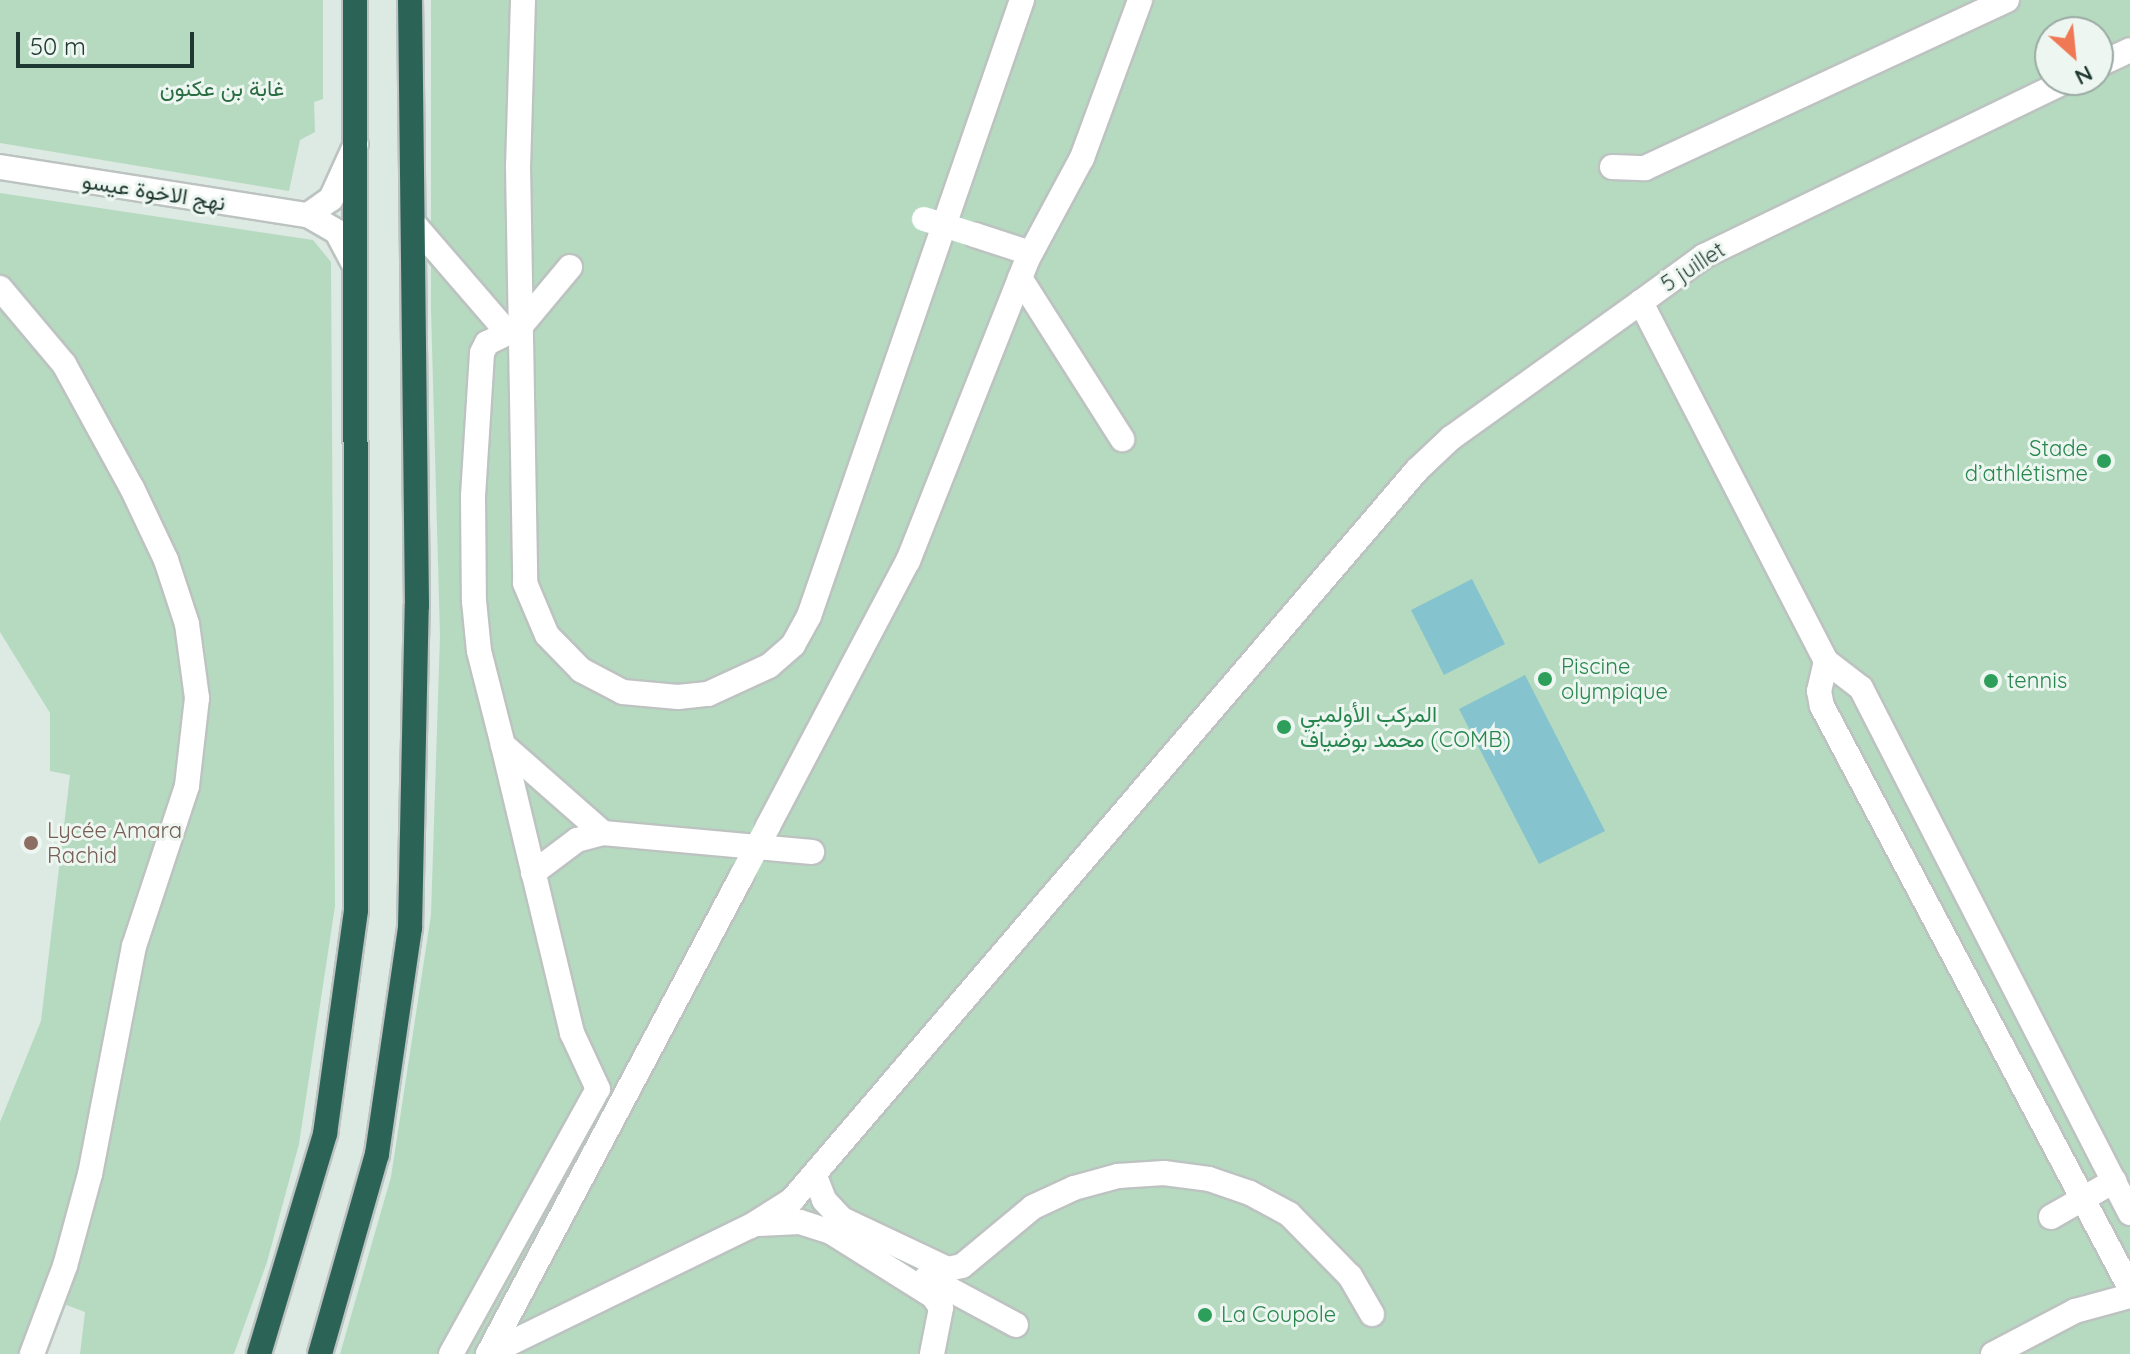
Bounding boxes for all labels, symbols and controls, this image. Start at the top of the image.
scale bar [20,16,198,66]
north arrow [2034,16,2114,96]
text: 50 m [30,31,86,61]
text: N [2070,59,2098,92]
park label: غابة بن عكنون [160,76,284,102]
street label: نهج الاخوة عيسو [81,168,227,216]
street label: 5 juillet [1656,237,1730,297]
place label: Stade d’athlétisme [1965,435,2088,486]
marker: Stade d’athlétisme [2095,452,2113,470]
place label: Piscine olympique [1561,653,1668,704]
place label: tennis [2007,668,2067,694]
marker: Piscine olympique [1536,670,1554,688]
marker: tennis [1982,672,2000,690]
place label: المركب الأولمبي محمد بوضياف (COMB) [1300,701,1511,752]
marker: المركب الأولمبي محمد بوضياف (COMB) [1275,718,1293,736]
place label: Lycée Amara Rachid [47,817,182,868]
marker: Lycée Amara Rachid [22,834,40,852]
place label: La Coupole [1221,1302,1336,1328]
marker: La Coupole [1196,1306,1214,1324]

